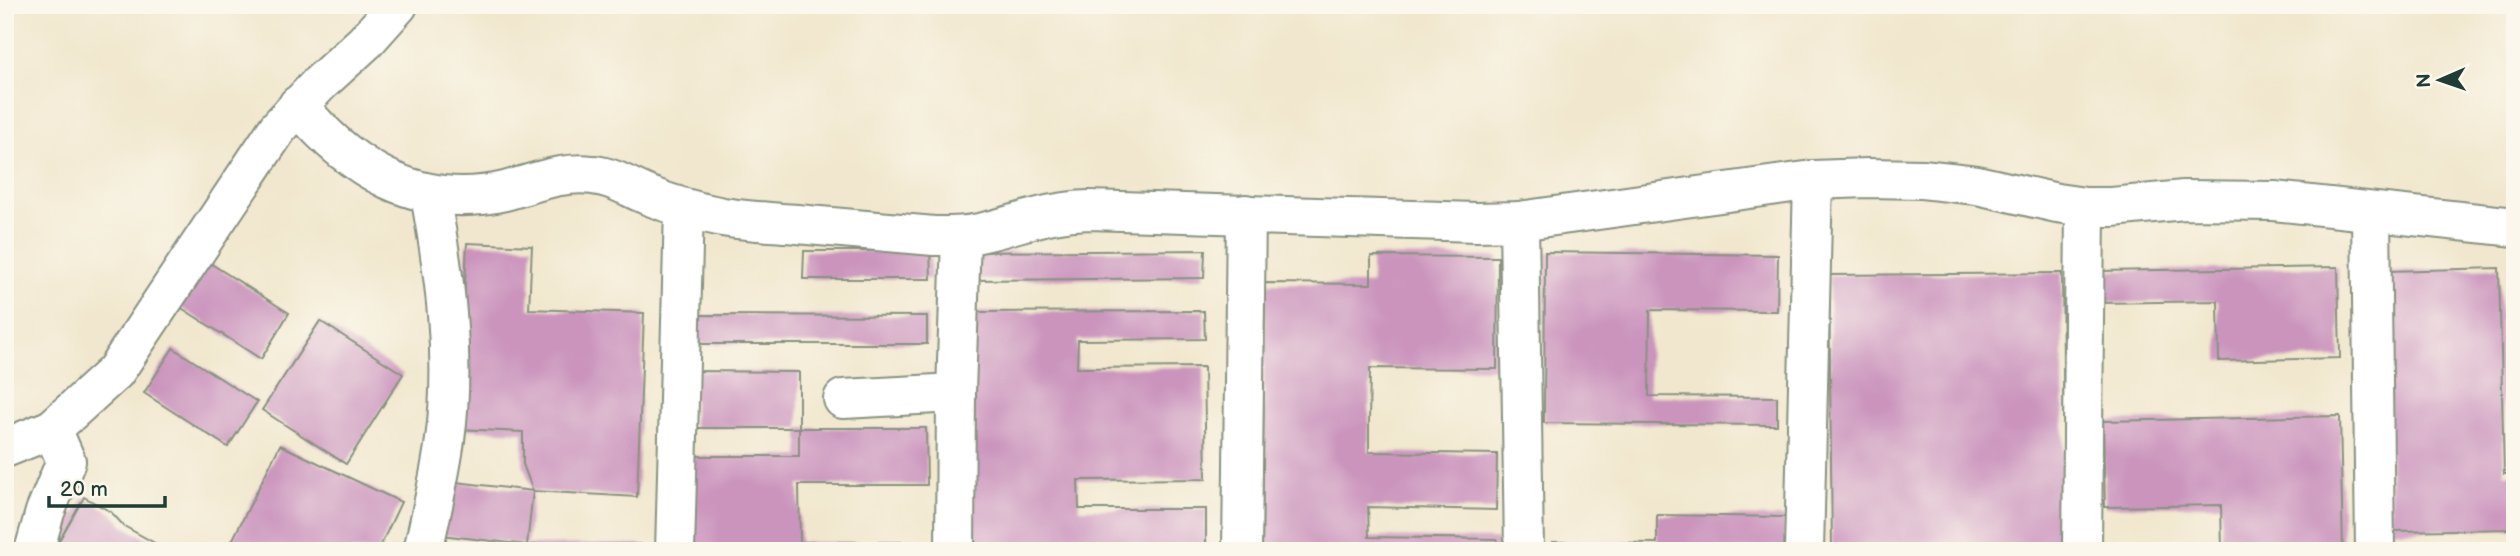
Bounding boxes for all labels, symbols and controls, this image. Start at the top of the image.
north arrow [2404,46,2474,116]
text: N [2413,73,2436,88]
scale bar [49,465,164,509]
text: 20 m [60,477,108,502]

